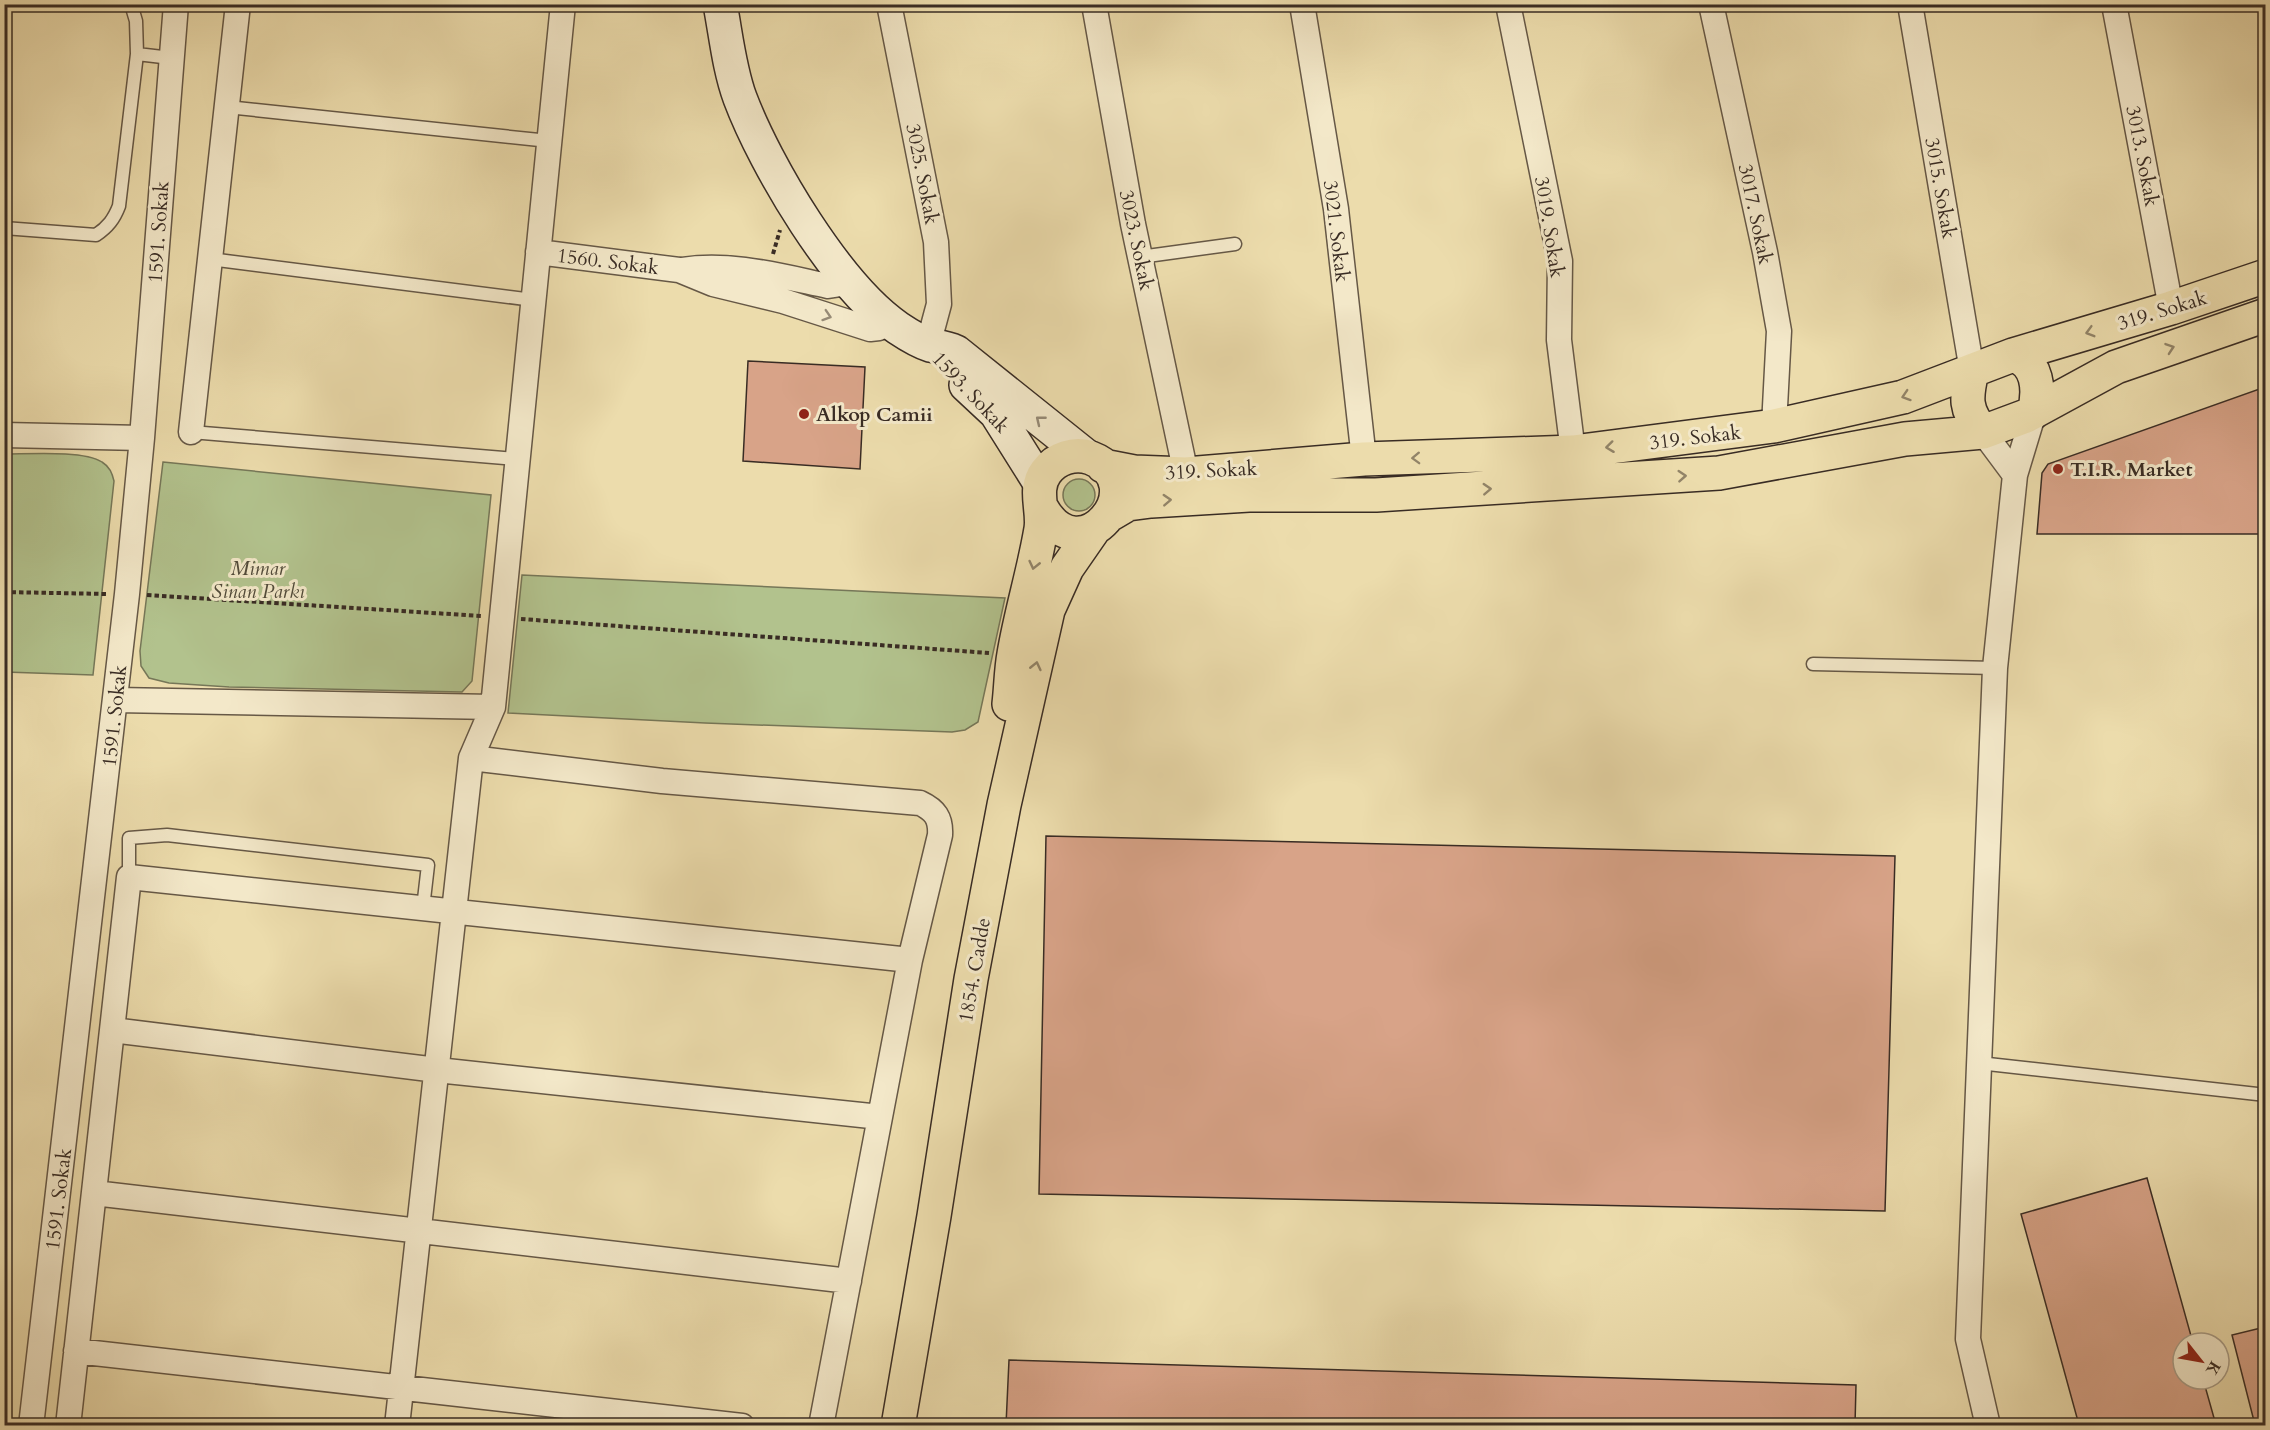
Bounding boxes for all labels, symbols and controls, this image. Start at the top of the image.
street label: 3013. Sokak [2119,103,2166,209]
street label: 3025. Sokak [899,121,946,227]
street label: 3015. Sokak [1918,135,1963,241]
street label: 3017. Sokak [1732,161,1779,267]
street label: 3019. Sokak [1528,174,1571,280]
street label: 3021. Sokak [1317,179,1356,284]
street label: 1591. Sokak [141,180,176,284]
street label: 3023. Sokak [1113,187,1160,293]
street label: 1560. Sokak [556,242,661,281]
street label: 319. Sokak [2114,284,2210,337]
one-way arrow [821,309,832,321]
one-way arrow [2085,325,2096,337]
one-way arrow [2164,343,2175,355]
street label: 1593. Sokak [926,346,1016,439]
one-way arrow [1901,388,1911,401]
place label: Alkop Camii [816,401,933,428]
marker: Alkop Camii [797,407,811,421]
one-way arrow [1035,417,1046,428]
street label: 319. Sokak [1648,418,1743,457]
one-way arrow [1606,441,1615,453]
one-way arrow [1411,451,1420,464]
street label: 319. Sokak [1164,455,1258,486]
place label: T.I.R. Market [2070,456,2192,483]
marker: T.I.R. Market [2051,462,2065,476]
one-way arrow [1677,470,1686,483]
one-way arrow [1483,483,1492,496]
one-way arrow [1162,493,1171,506]
park label: Mimar Sinan Parkı [211,555,305,605]
one-way arrow [1028,560,1041,570]
one-way arrow [1028,661,1041,671]
street label: 1591. Sokak [96,663,133,768]
street label: 1854. Cadde [952,916,997,1024]
street label: 1591. Sokak [39,1146,78,1251]
north arrow [2171,1331,2231,1391]
text: K [2200,1357,2226,1379]

